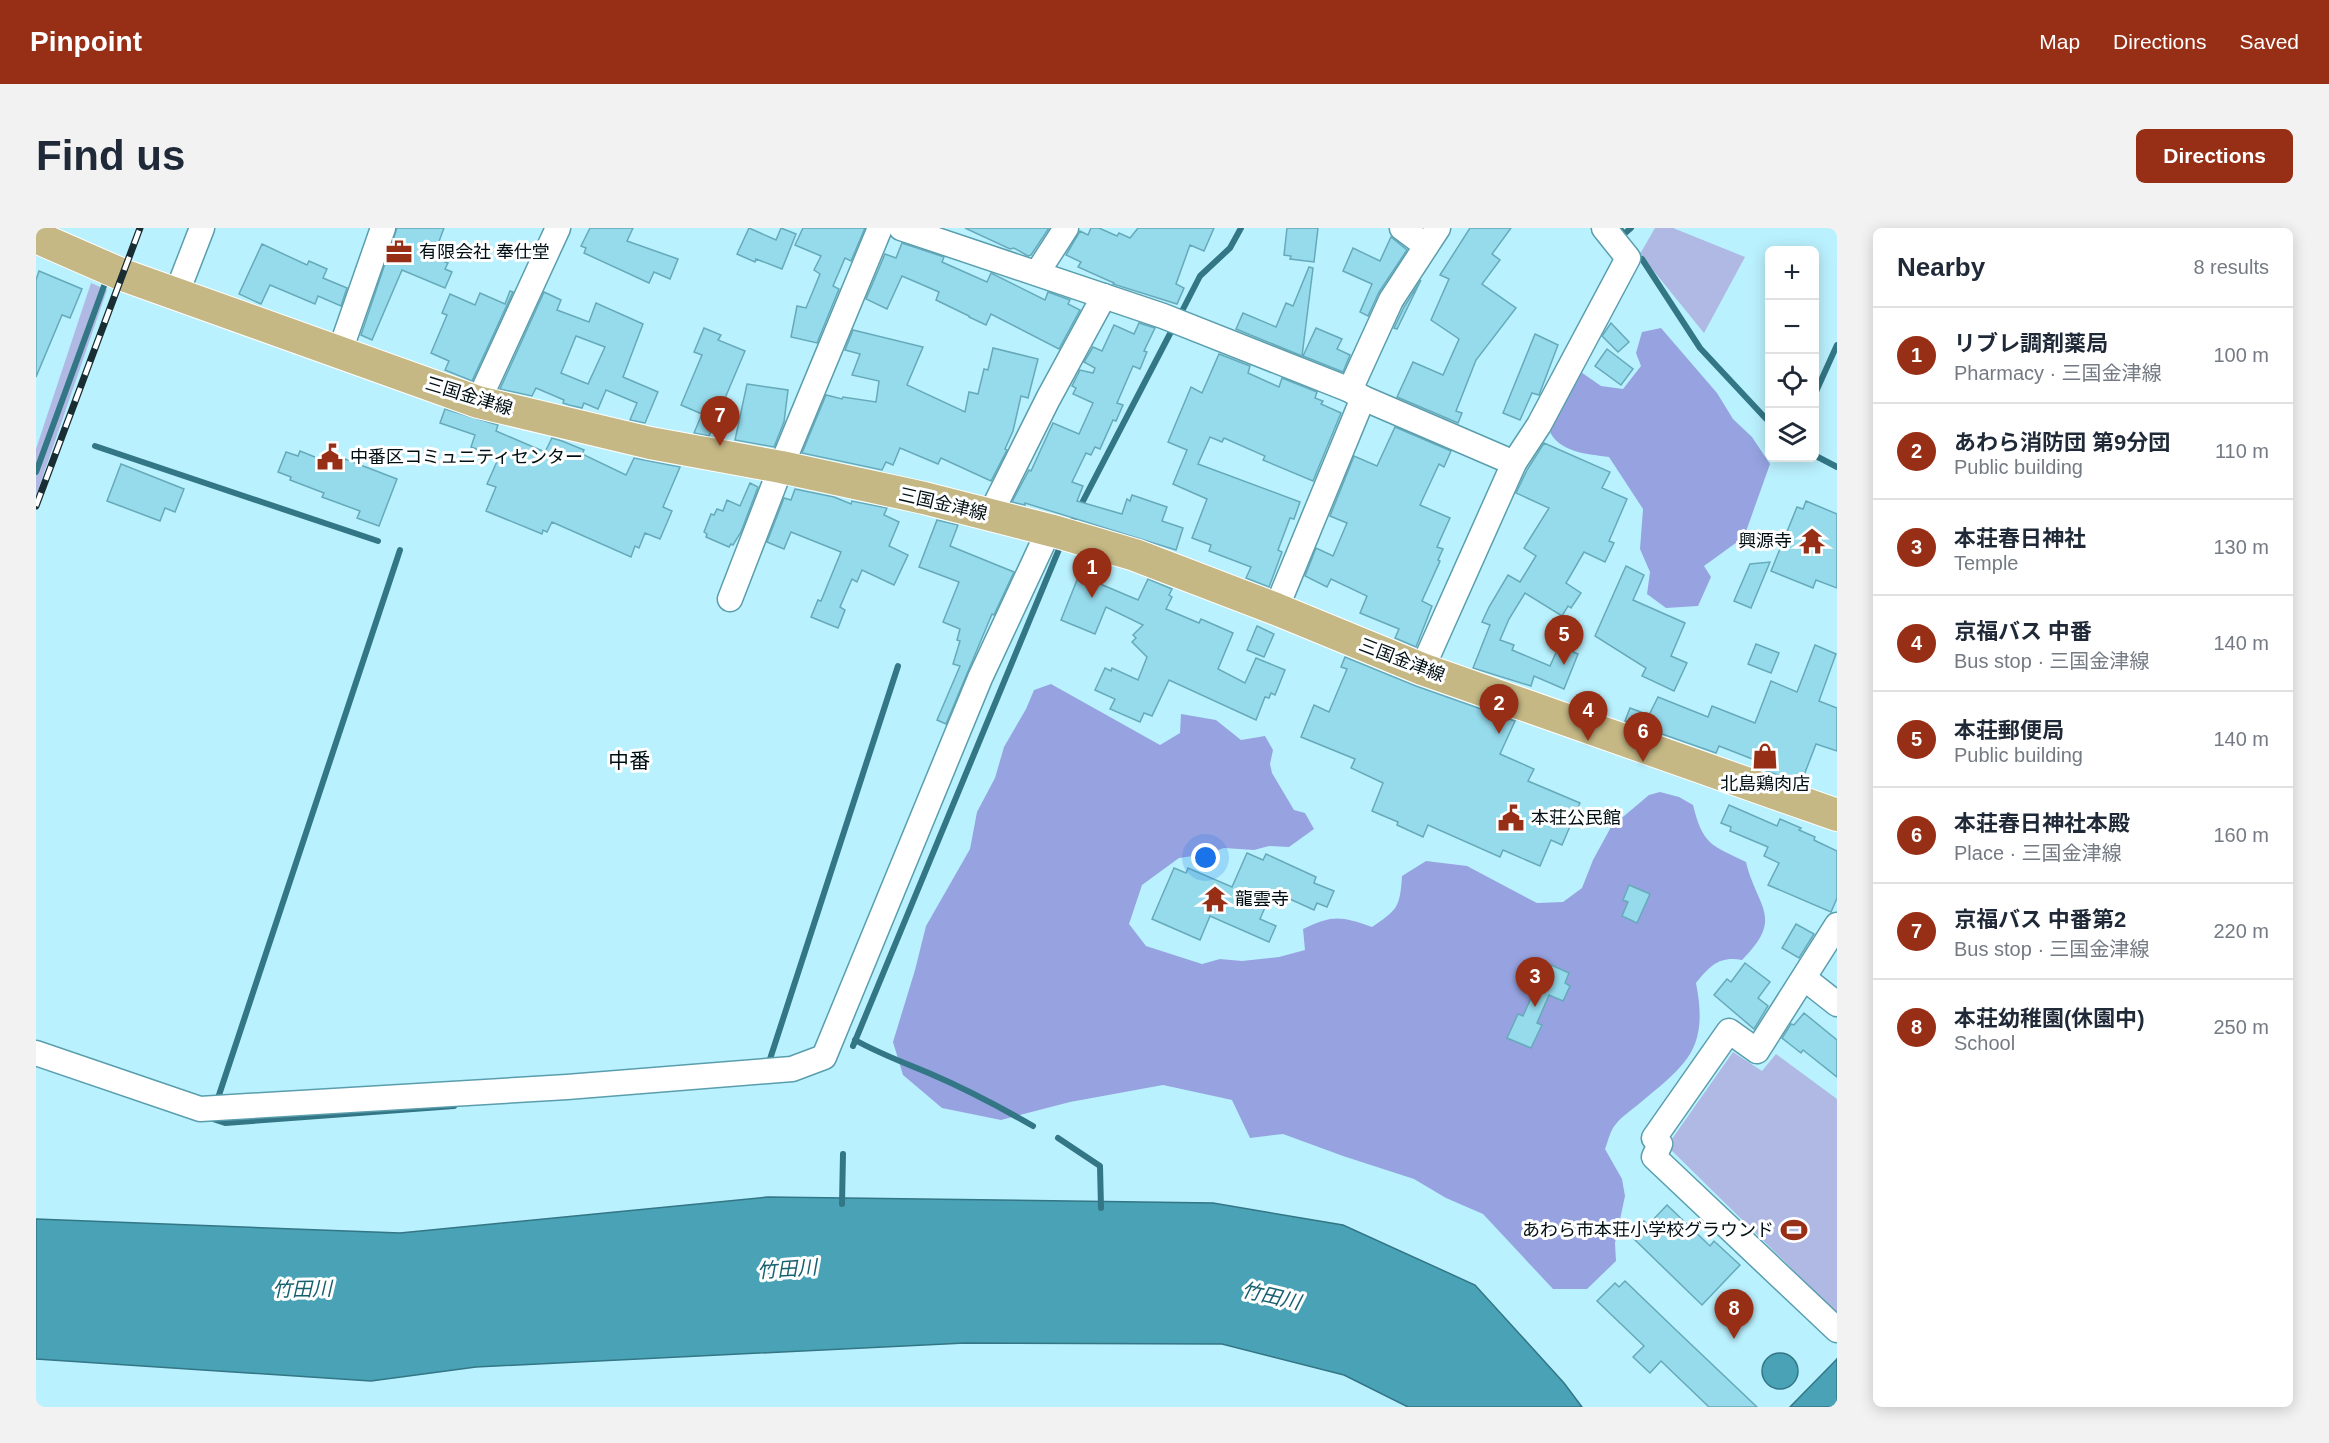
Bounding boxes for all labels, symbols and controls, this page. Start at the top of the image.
text: Pinpoint [30,26,142,57]
text: Map [2039,30,2080,53]
text: Directions [2113,30,2206,53]
text: Saved [2239,30,2299,53]
button: Directions [2136,129,2293,183]
text: Find us [36,132,185,179]
office icon: 有限会社 奉仕堂 [384,237,414,267]
place label: 有限会社 奉仕堂 [419,242,550,262]
map controls [1765,246,1819,462]
button: + [1765,246,1819,300]
text: Nearby [1897,252,1985,282]
text: 8 results [2193,256,2269,278]
button: − [1765,300,1819,354]
text: リブレ調剤薬局 [1954,331,2108,356]
text: 1 [1911,344,1922,366]
text: 100 m [2213,344,2269,366]
button: locate [1765,354,1819,408]
text: Pharmacy · 三国金津線 [1954,362,2162,384]
street label: 三国金津線 [423,373,515,419]
pin: 7 [700,396,740,446]
button: layers [1765,408,1819,462]
text: あわら消防団 第9分団 [1954,430,2170,455]
text: 2 [1911,440,1922,462]
text: 110 m [2215,440,2269,462]
public building icon: 中番区コミュニティセンター [315,442,345,472]
place label: 中番区コミュニティセンター [350,447,583,467]
text: Public building [1954,456,2083,478]
street label: 三国金津線 [897,484,989,524]
temple icon: 興源寺 [1797,526,1827,556]
text: 本荘春日神社 [1954,526,2086,551]
place label: 興源寺 [1738,531,1792,551]
text: 3 [1911,536,1922,558]
text: 130 m [2213,536,2269,558]
pin: 1 [1072,548,1112,598]
text: Temple [1954,552,2018,574]
pin: 5 [1544,616,1583,665]
text: 京福バス 中番 [1954,619,2092,644]
text: 4 [1911,632,1922,654]
text: 140 m [2213,632,2269,654]
street label: 三国金津線 [1356,635,1448,685]
text: Bus stop · 三国金津線 [1954,650,2150,672]
pin: 2 [1480,684,1518,734]
pin: 4 [1568,692,1608,741]
pin: 6 [1624,712,1662,762]
text: 本荘郵便局 [1954,718,2064,743]
text: 5 [1911,728,1922,750]
text: 140 m [2213,728,2269,750]
shop icon: 北島鶏肉店 [1750,741,1780,771]
text: Public building [1954,744,2083,766]
district label: 中番 [608,749,650,772]
place label: 北島鶏肉店 [1720,774,1810,794]
public building icon: 本荘公民館 [1496,803,1526,833]
place label: 本荘公民館 [1531,808,1621,828]
text: 本荘春日神社本殿 [1954,811,2130,836]
text: 6 [1911,824,1922,846]
text: 160 m [2213,824,2269,846]
text: Place · 三国金津線 [1954,842,2122,864]
your location [1191,843,1220,872]
temple icon: 龍雲寺 [1200,884,1230,914]
place label: 龍雲寺 [1235,889,1289,909]
text: 京福バス 中番第2 [1954,907,2126,932]
text: 7 [1911,920,1922,942]
text: 220 m [2213,920,2269,942]
text: Bus stop · 三国金津線 [1954,938,2150,960]
pin: 3 [1516,958,1554,1007]
text: 本荘幼稚園(休園中) [1954,1006,2145,1031]
text: 8 [1911,1016,1922,1038]
text: 250 m [2213,1016,2269,1038]
text: School [1954,1032,2015,1054]
sports icon: あわら市本荘小学校グラウンド [1779,1215,1809,1245]
place label: あわら市本荘小学校グラウンド [1522,1220,1774,1240]
water label: 竹田川 [756,1256,820,1282]
water label: 竹田川 [272,1277,334,1301]
water label: 竹田川 [1239,1279,1305,1314]
pin: 8 [1714,1290,1754,1339]

